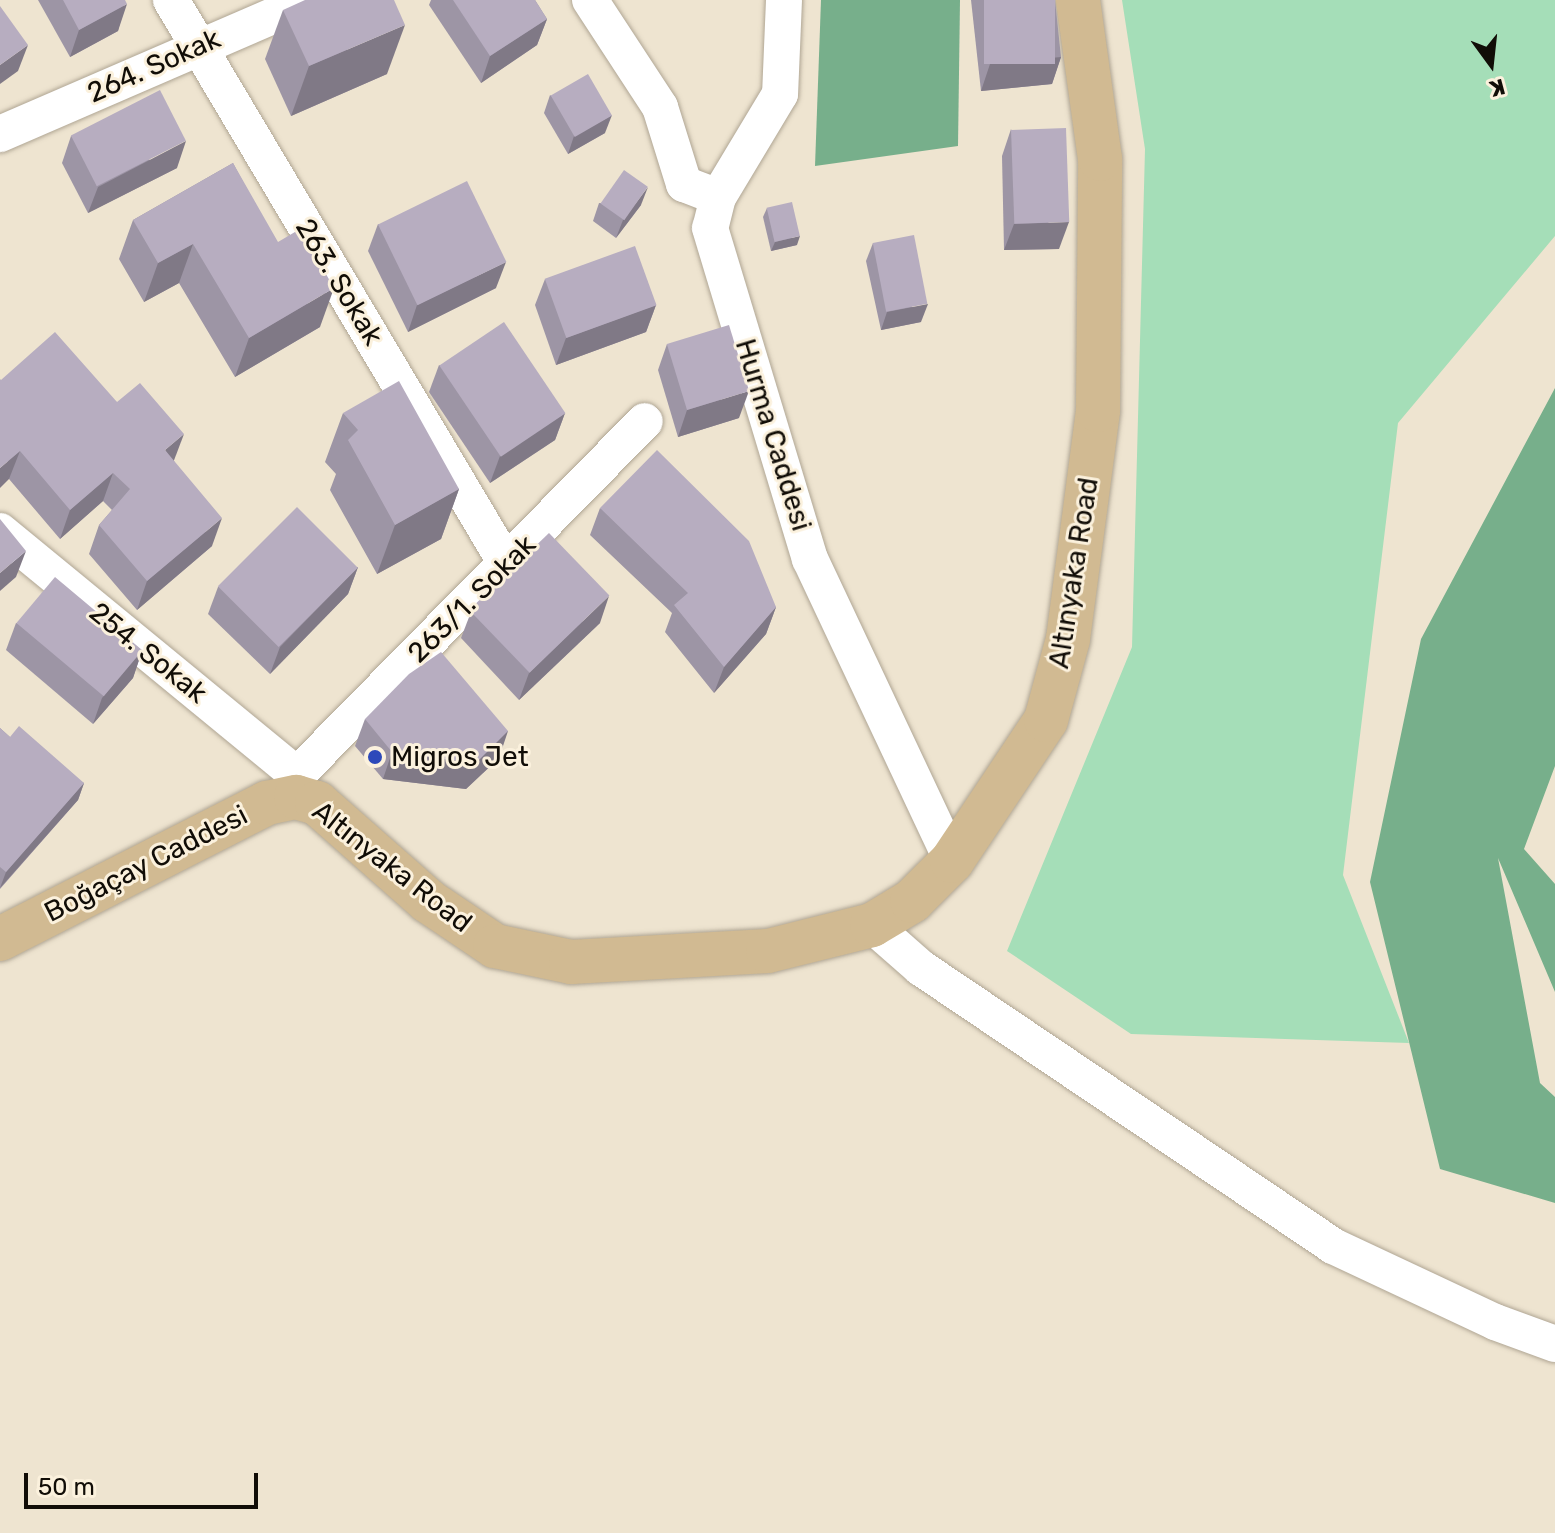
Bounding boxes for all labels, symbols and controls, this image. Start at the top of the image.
street label: 264. Sokak [82,22,226,110]
north arrow [1451,24,1531,104]
text: K [1487,73,1508,103]
street label: 263. Sokak [288,213,390,351]
street label: Hurma Caddesi [728,335,818,535]
street label: Altınyaka Road [1042,475,1106,671]
street label: 263/1. Sokak [401,528,543,670]
street label: 254. Sokak [82,595,214,711]
place label: Migros Jet [391,740,529,774]
marker: Migros Jet [366,748,384,766]
street label: Altınyaka Road [306,794,478,940]
street label: Boğaçay Caddesi [39,798,253,930]
scale bar [28,1457,262,1507]
text: 50 m [38,1473,95,1501]

